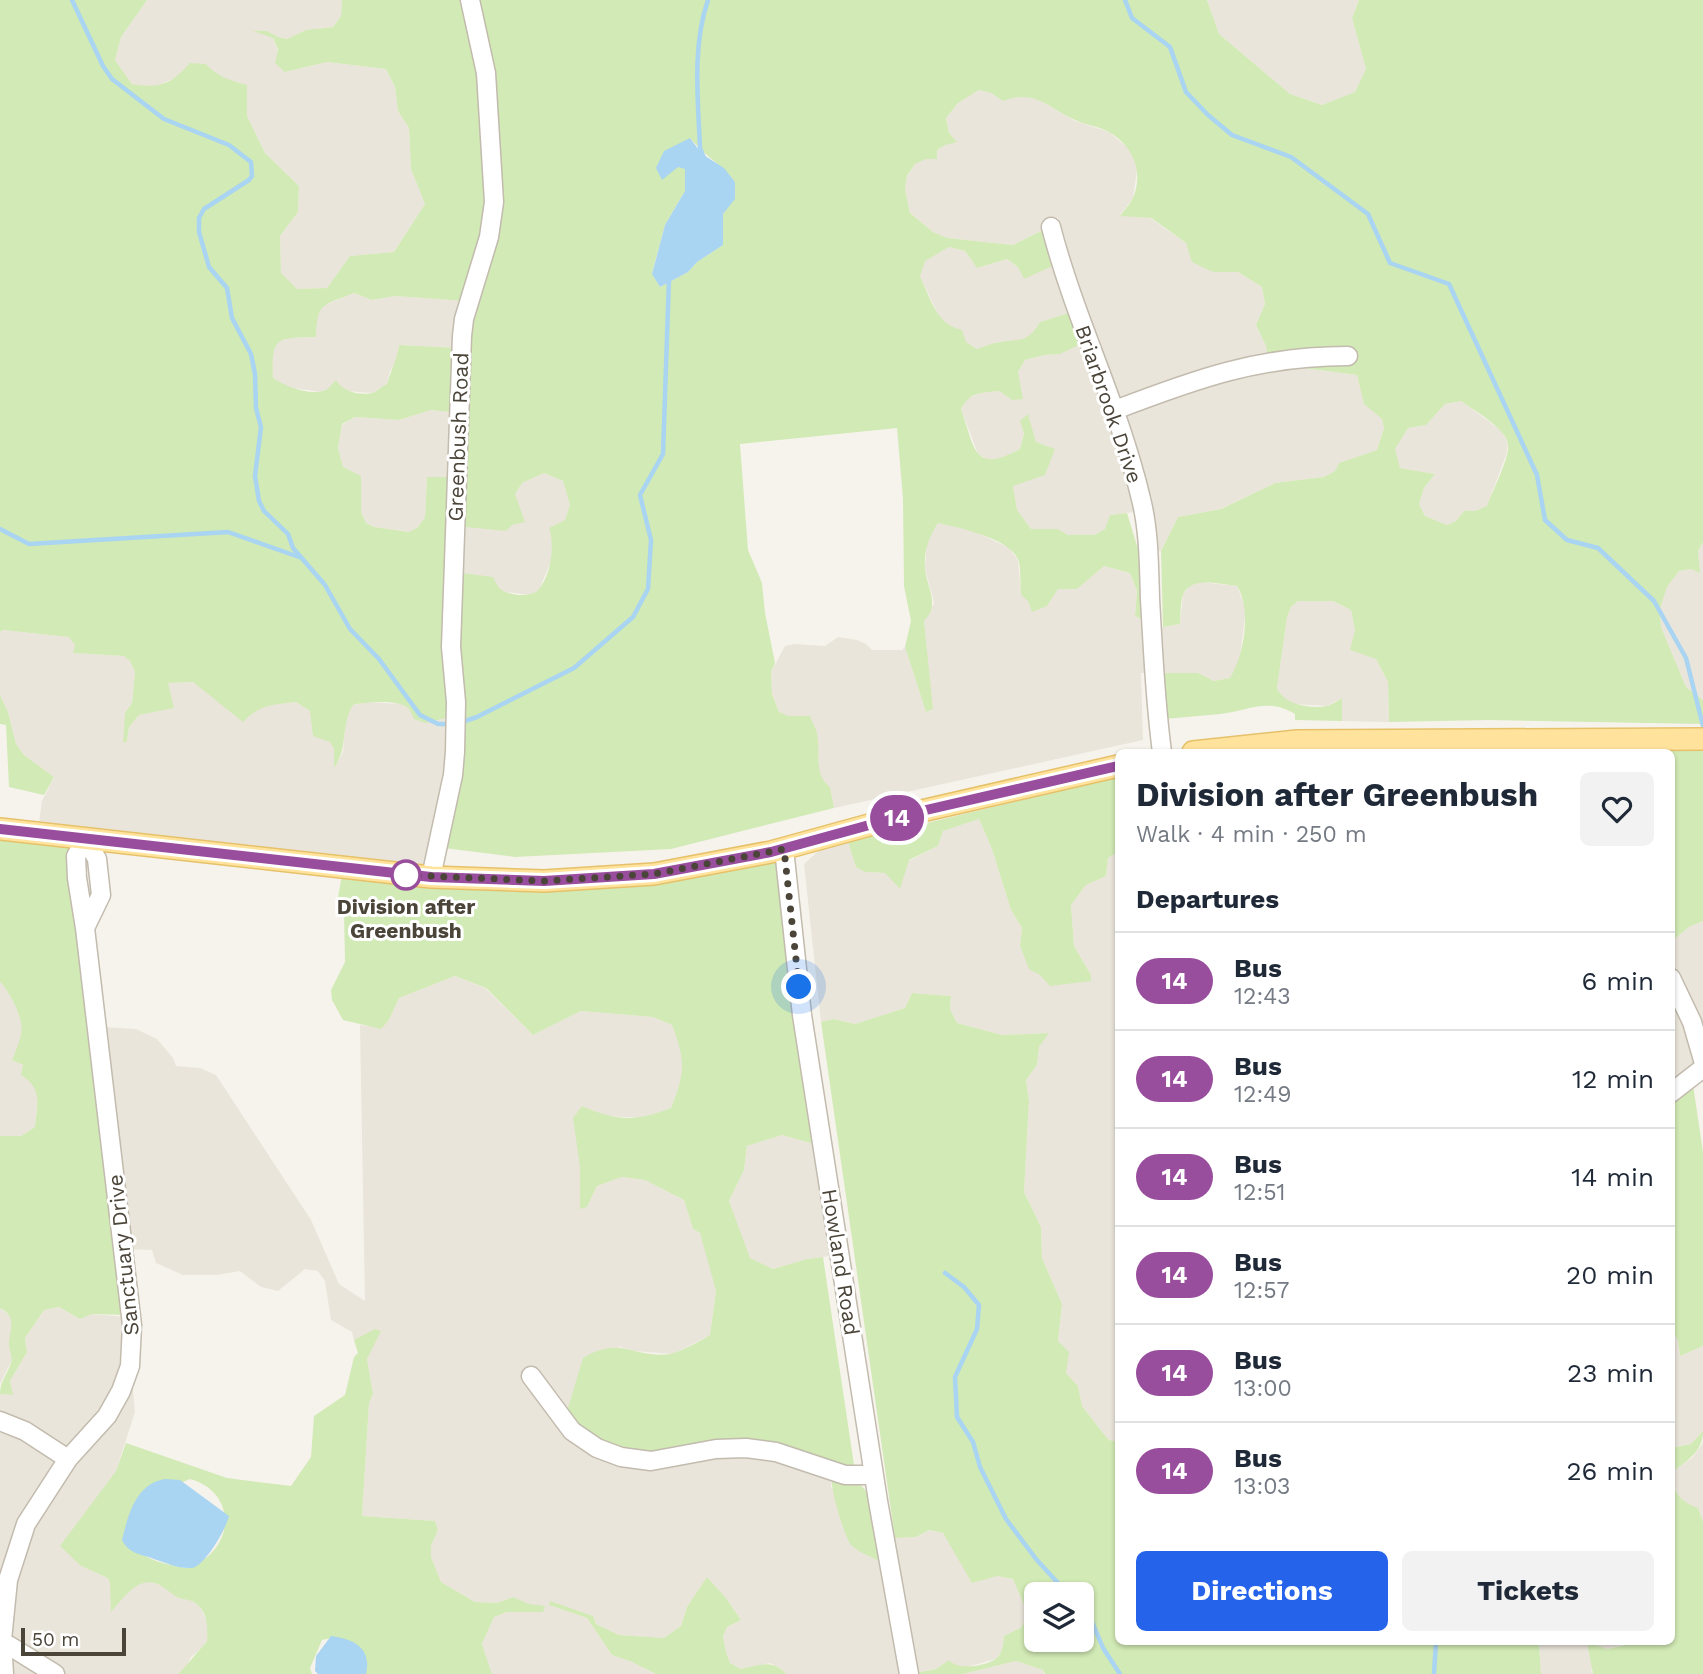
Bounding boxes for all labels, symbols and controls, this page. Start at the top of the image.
street label: Briarbrook Drive [1070,322,1148,486]
street label: Greenbush Road [443,352,473,522]
button: heart [1580,772,1654,846]
text: Division after Greenbush [1136,775,1538,814]
line badge: 14 [866,795,928,841]
text: 14 [884,804,910,832]
text: Walk · 4 min · 250 m [1136,821,1367,848]
marker: Division after Greenbush [391,860,421,890]
text: Departures [1136,884,1279,914]
place label: Division after Greenbush [337,894,475,943]
text: Bus [1234,953,1282,983]
text: 6 min [1582,966,1654,996]
text: 14 [1162,967,1187,995]
your location [781,969,816,1004]
text: 12:43 [1234,983,1291,1010]
text: Bus [1234,1051,1282,1081]
text: 12 min [1572,1064,1654,1094]
text: 14 [1162,1065,1187,1093]
text: 12:49 [1234,1081,1291,1108]
text: Bus [1234,1149,1282,1179]
text: 14 min [1571,1162,1654,1192]
text: 14 [1162,1163,1187,1191]
street label: Sanctuary Drive [102,1173,144,1337]
text: 12:51 [1234,1179,1286,1206]
street label: Howland Road [817,1187,865,1337]
text: Bus [1234,1247,1282,1277]
text: 20 min [1566,1260,1654,1290]
text: 14 [1162,1261,1187,1289]
text: 12:57 [1234,1277,1289,1304]
text: Bus [1234,1345,1282,1375]
text: 23 min [1567,1358,1654,1388]
text: 14 [1162,1359,1187,1387]
text: 13:00 [1234,1375,1292,1402]
text: Bus [1234,1443,1282,1473]
text: 26 min [1566,1456,1654,1486]
text: 14 [1162,1457,1187,1485]
text: 13:03 [1234,1473,1290,1500]
button: Directions [1136,1551,1388,1631]
button: Tickets [1402,1551,1654,1631]
map controls [1024,1582,1094,1652]
button: layers [1024,1582,1094,1652]
scale bar [21,1625,126,1657]
text: 50 m [32,1628,79,1651]

